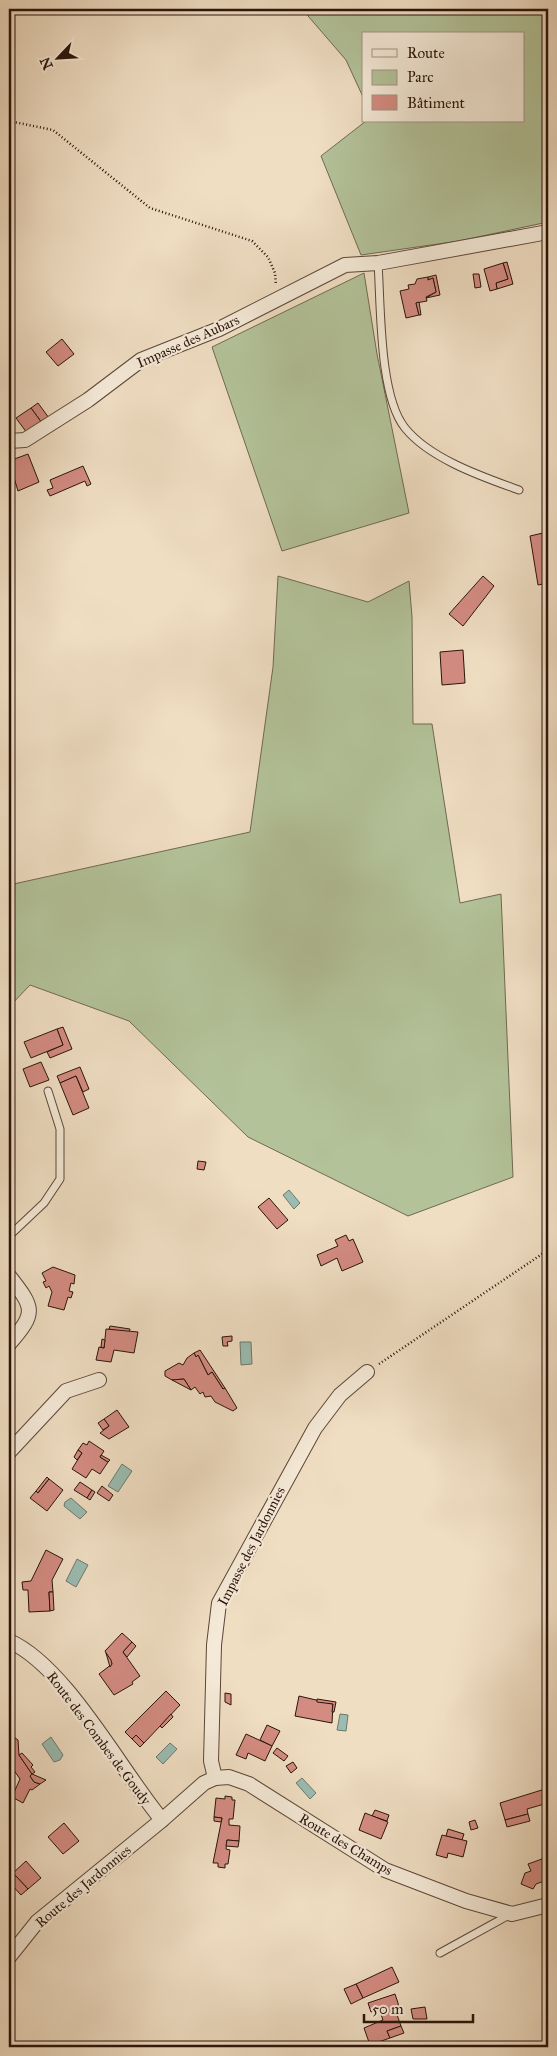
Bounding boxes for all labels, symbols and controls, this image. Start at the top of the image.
north arrow [32,32,82,82]
legend [362,32,524,122]
text: Route [407,44,445,62]
text: N [36,54,57,72]
text: Parc [407,68,434,86]
text: Bâtiment [407,94,466,112]
street label: Impasse des Aubars [134,311,242,372]
street label: Impasse des Jardonnies [214,1484,290,1609]
street label: Route des Combes de Goudy [43,1668,155,1809]
street label: Route des Champs [296,1810,396,1879]
street label: Route des Jardonnies [32,1841,135,1932]
scale bar [364,1991,473,2023]
text: 50 m [372,2000,404,2018]

